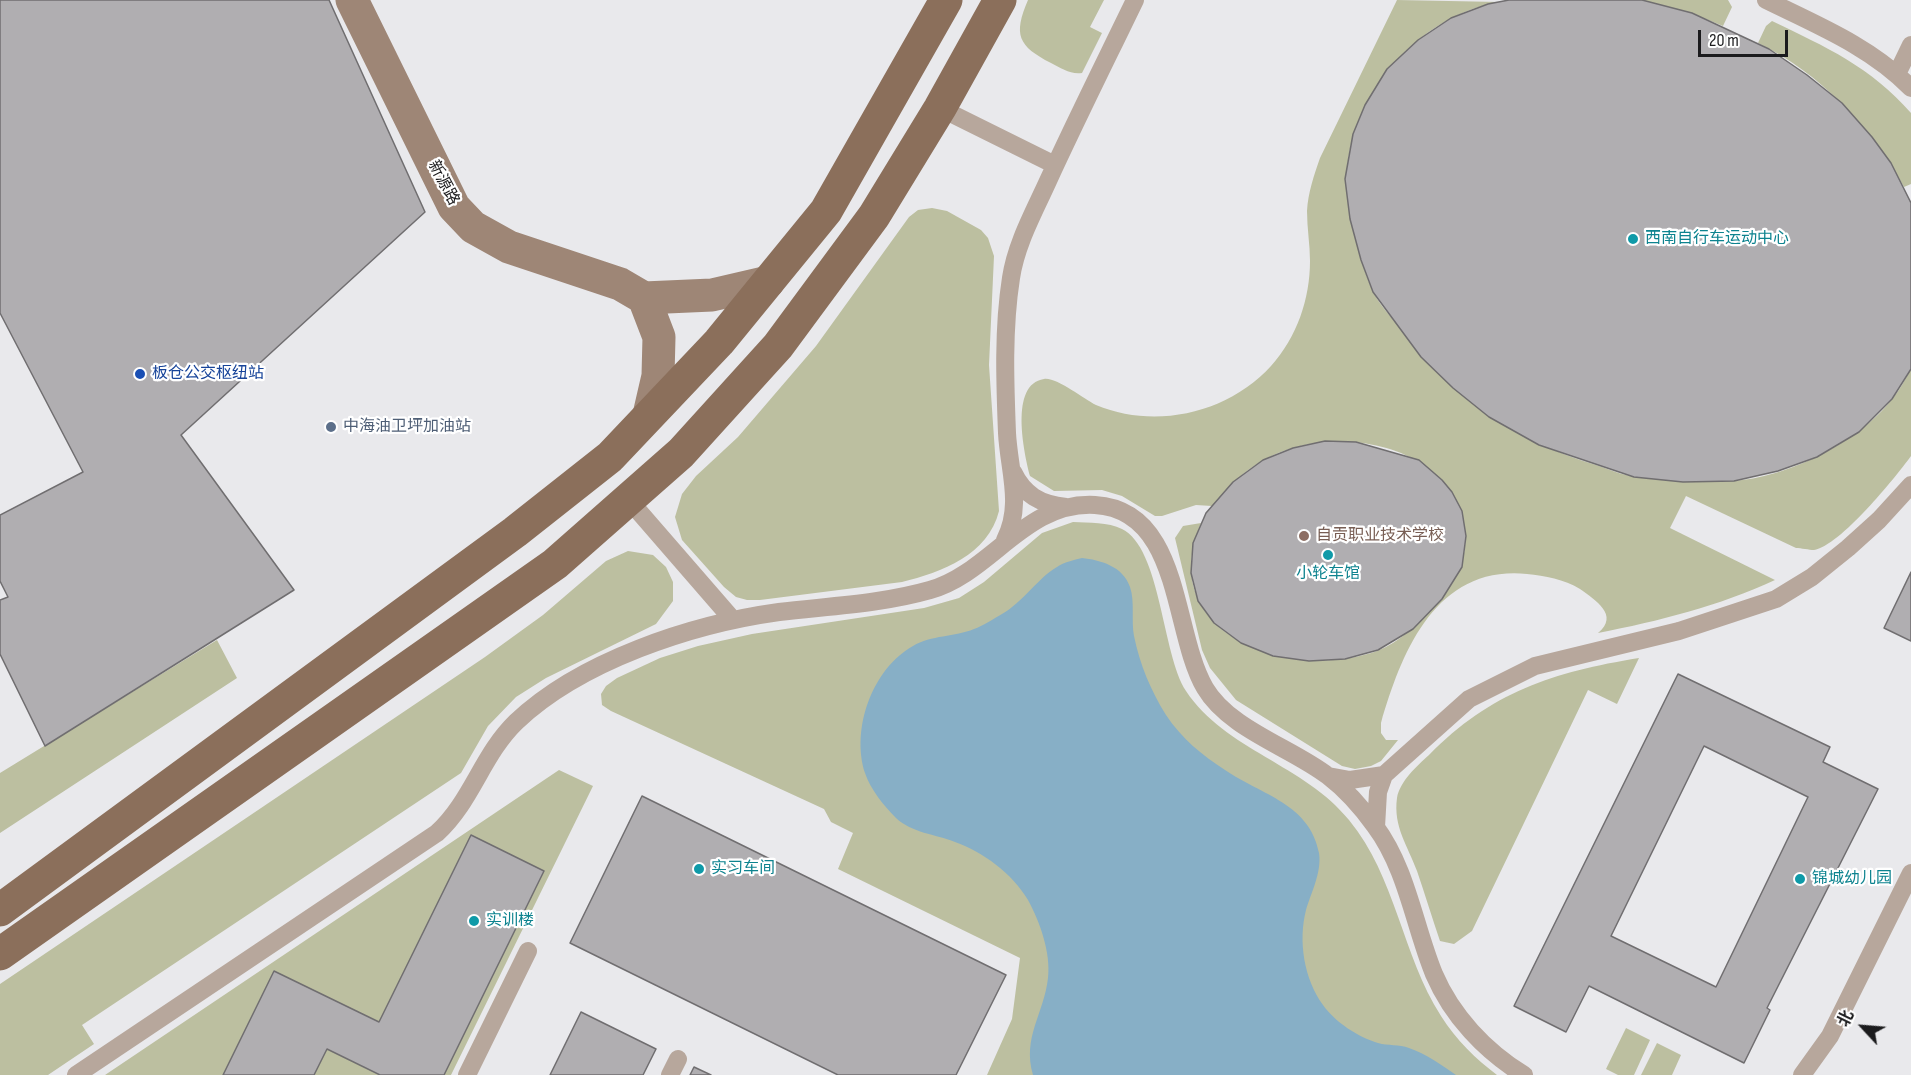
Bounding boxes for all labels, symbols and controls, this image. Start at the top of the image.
scale bar [1701,18,1791,56]
text: 20 m [1709,30,1739,51]
street label: 新源路 [423,157,463,209]
place label: 西南自行车运动中心 [1645,229,1789,249]
marker: 西南自行车运动中心 [1626,232,1640,246]
place label: 板仓公交枢纽站 [152,364,264,384]
marker: 板仓公交枢纽站 [133,367,147,381]
place label: 中海油卫坪加油站 [343,417,471,437]
marker: 中海油卫坪加油站 [324,420,338,434]
place label: 自贡职业技术学校 [1316,526,1444,546]
marker: 自贡职业技术学校 [1297,529,1311,543]
marker: 小轮车馆 [1321,548,1335,562]
place label: 小轮车馆 [1296,564,1360,584]
place label: 实习车间 [711,859,775,879]
marker: 实习车间 [692,862,706,876]
place label: 锦城幼儿园 [1812,869,1892,889]
marker: 锦城幼儿园 [1793,872,1807,886]
place label: 实训楼 [486,911,534,931]
marker: 实训楼 [467,914,481,928]
north arrow [1833,997,1893,1057]
text: 北 [1834,1008,1858,1030]

